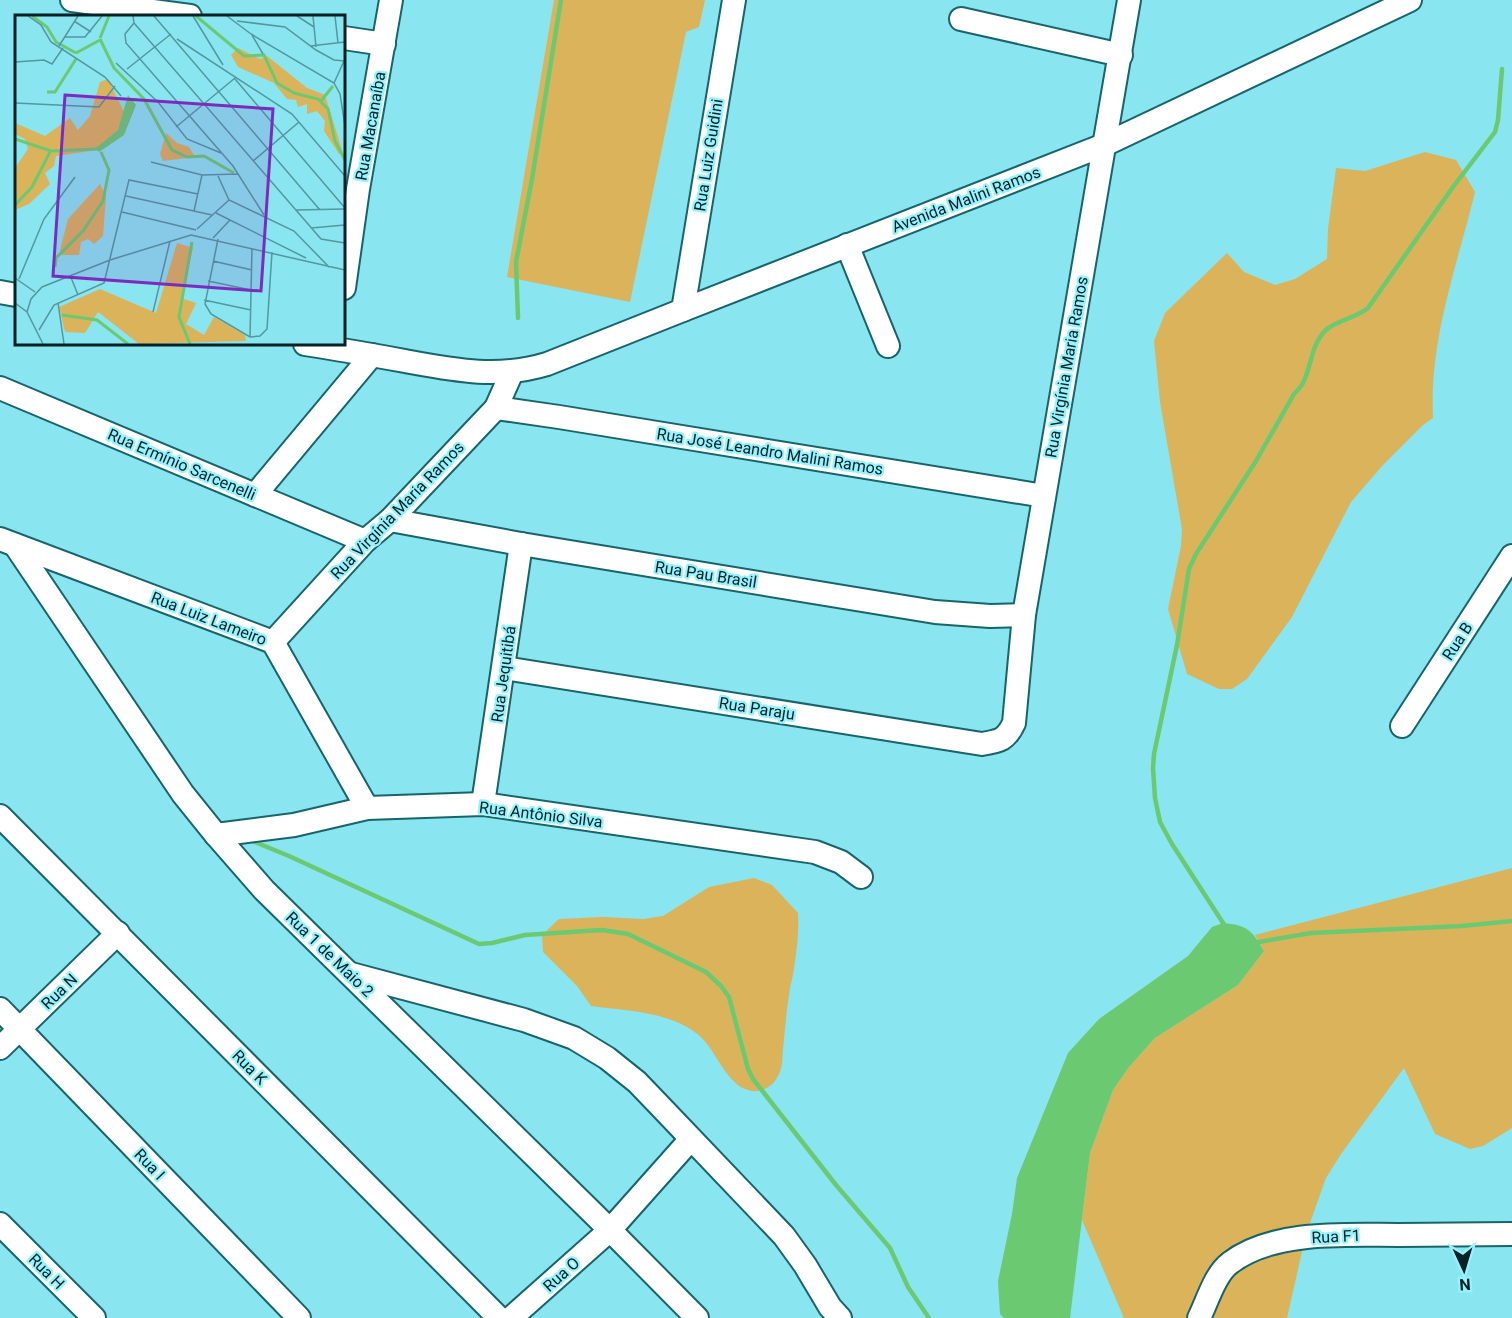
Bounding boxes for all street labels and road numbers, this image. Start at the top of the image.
street label: Rua Macanaíba [352,70,389,182]
street label: Rua Luiz Guidini [690,98,727,213]
street label: Avenida Malini Ramos [889,162,1043,237]
street label: Rua Virgínia Maria Ramos [1041,275,1092,459]
street label: Rua José Leandro Malini Ramos [655,424,885,479]
street label: Rua Ermínio Sarcenelli [105,425,259,504]
street label: Rua Virgínia Maria Ramos [327,438,468,583]
street label: Rua Pau Brasil [654,557,758,592]
street label: Rua Luiz Lameiro [148,588,269,649]
street label: Rua B [1438,619,1477,664]
street label: Rua Jequitibá [487,625,520,724]
street label: Rua Paraju [718,693,796,724]
street label: Rua Antônio Silva [478,797,604,831]
street label: Rua 1 de Maio 2 [282,908,377,1001]
street label: Rua N [37,970,81,1013]
street label: Rua K [228,1046,272,1089]
street label: Rua I [130,1145,169,1184]
street label: Rua F1 [1311,1226,1361,1247]
street label: Rua H [25,1250,68,1293]
street label: Rua O [539,1253,583,1296]

